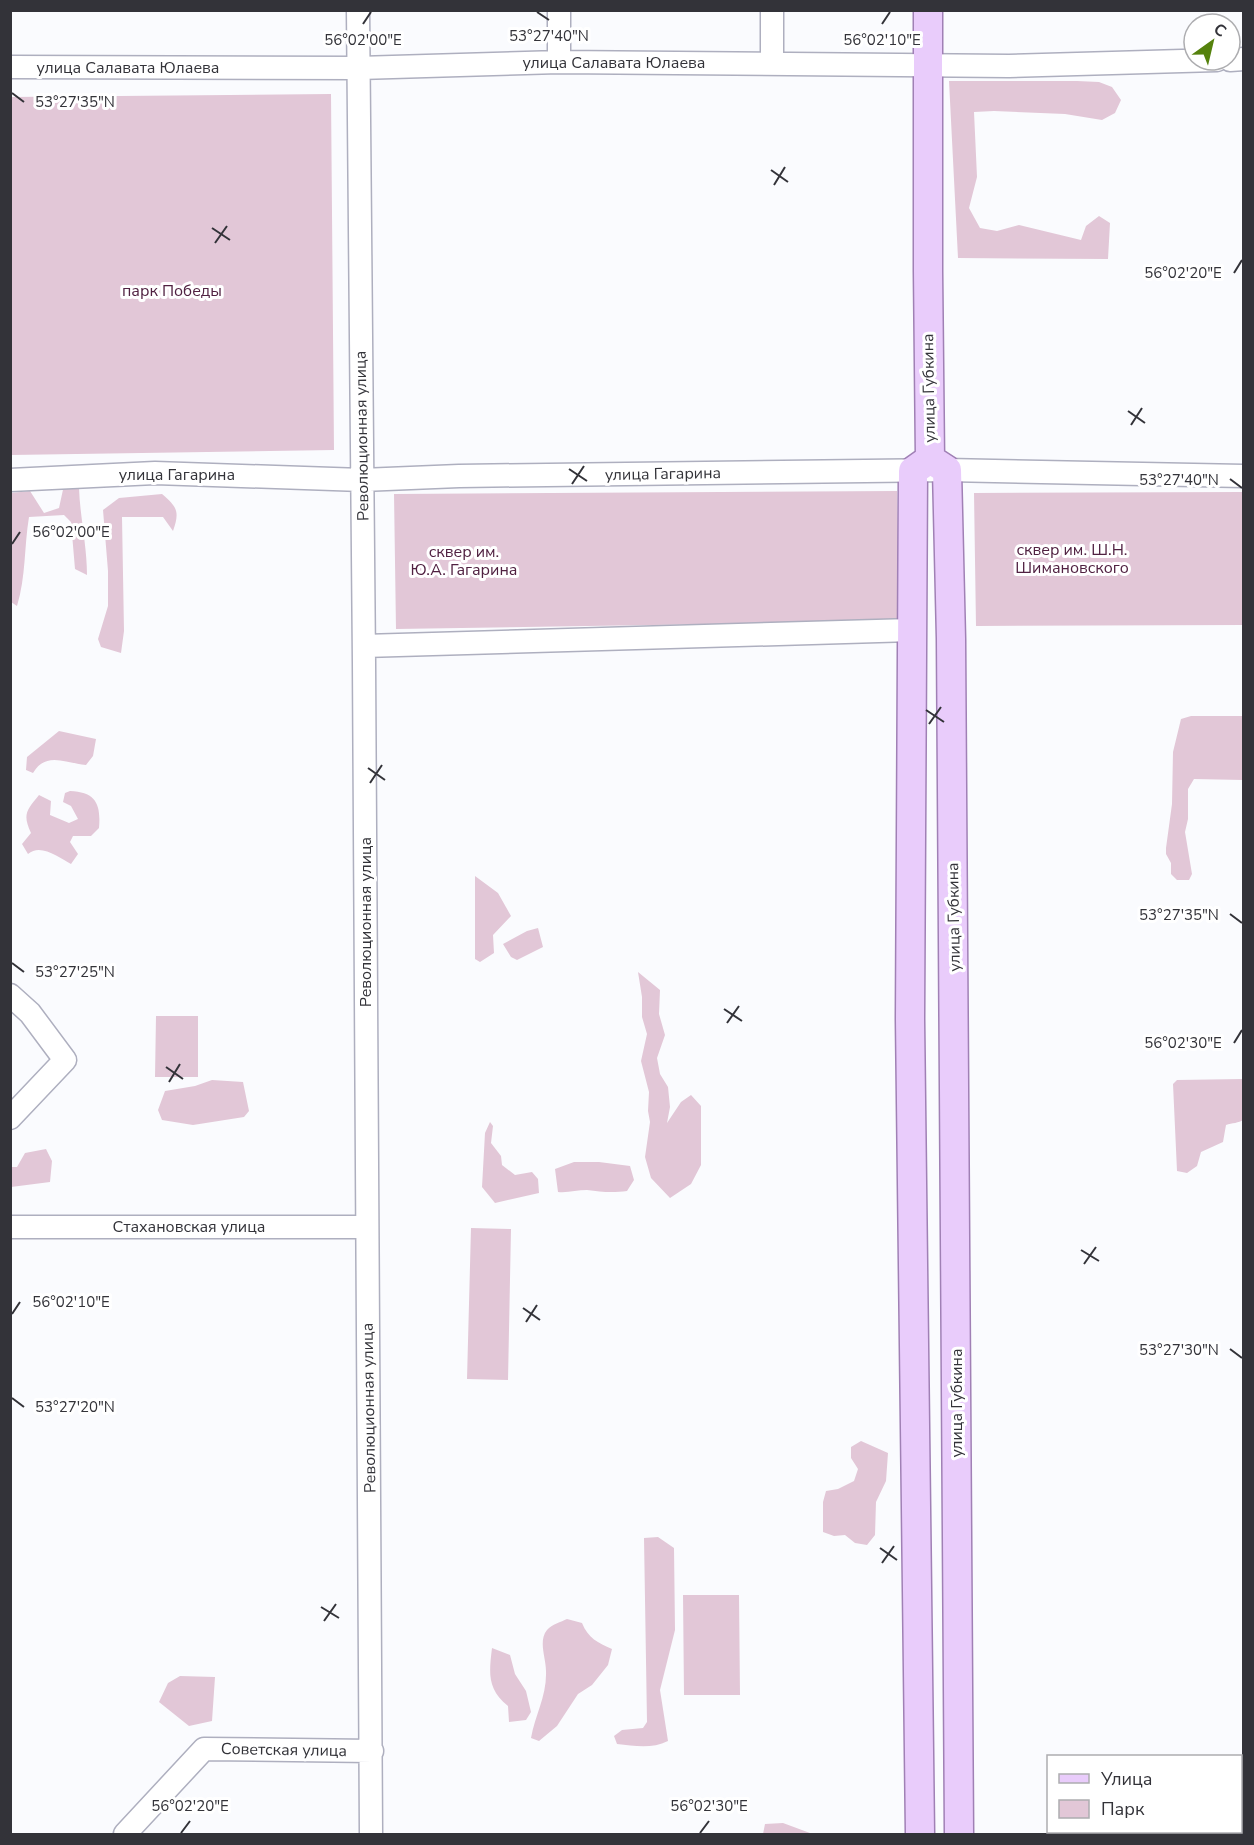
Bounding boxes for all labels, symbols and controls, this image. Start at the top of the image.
north arrow [1182,12,1242,72]
text: С [1209,18,1231,43]
text: 53°27'40"N [509,26,589,46]
text: 56°02'00"E [324,30,402,50]
text: 56°02'10"E [843,30,921,50]
street label: улица Салавата Юлаева [523,52,705,74]
street label: улица Салавата Юлаева [37,57,219,79]
text: 53°27'35"N [35,92,115,112]
text: 56°02'20"E [1144,263,1222,283]
park label: парк Победы [122,280,222,302]
street label: улица Губкина [917,333,941,443]
street label: Революционная улица [350,351,374,521]
street label: улица Гагарина [605,462,721,486]
street label: улица Гагарина [119,464,235,486]
text: 53°27'40"N [1139,470,1219,490]
text: 56°02'00"E [32,522,110,542]
park label: сквер им. Ш.Н. Шимановского [1015,539,1129,579]
park label: сквер им. Ю.А. Гагарина [411,541,517,581]
street label: Революционная улица [355,837,377,1007]
street label: улица Губкина [942,862,966,972]
text: 53°27'35"N [1139,905,1219,925]
text: 53°27'25"N [35,962,115,982]
text: 56°02'30"E [1144,1033,1222,1053]
street label: Стахановская улица [113,1216,265,1238]
text: 56°02'10"E [32,1292,110,1312]
street label: Революционная улица [357,1323,381,1493]
text: 53°27'30"N [1139,1340,1219,1360]
street label: улица Губкина [946,1348,968,1458]
text: 53°27'20"N [35,1397,115,1417]
street label: Советская улица [221,1738,347,1762]
legend [1047,1755,1242,1833]
text: Улица [1100,1767,1152,1791]
text: 56°02'20"E [151,1796,229,1816]
text: 56°02'30"E [670,1796,748,1816]
text: Парк [1101,1797,1145,1821]

